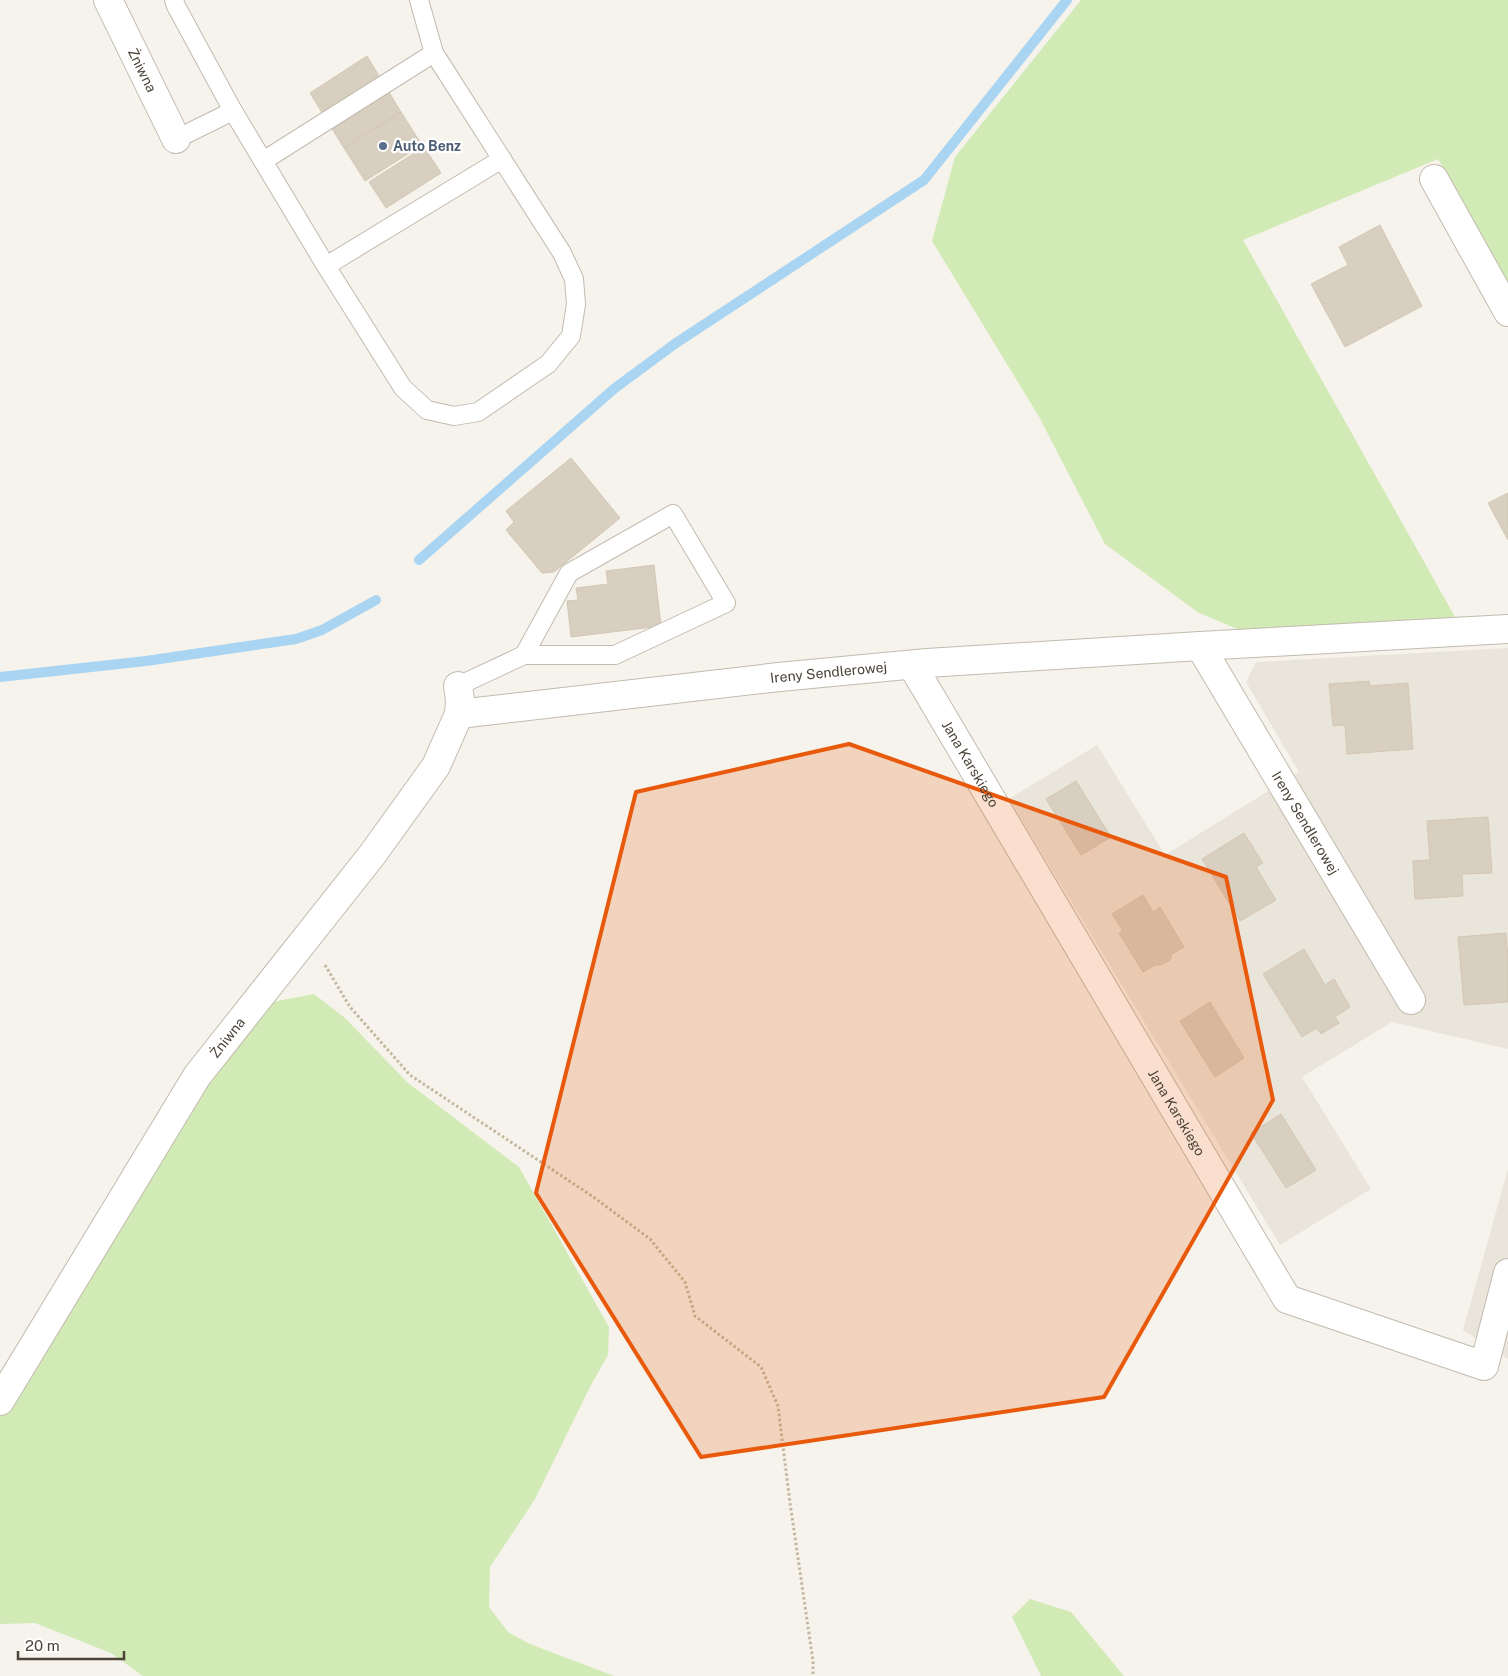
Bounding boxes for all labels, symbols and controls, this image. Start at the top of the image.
street label: Żniwna [125,45,160,95]
place label: Auto Benz [393,138,461,154]
marker: Auto Benz [377,140,389,152]
street label: Ireny Sendlerowej [769,659,888,686]
street label: Jana Karskiego [939,718,1002,810]
street label: Ireny Sendlerowej [1269,768,1342,877]
street label: Żniwna [205,1014,248,1061]
street label: Jana Karskiego [1145,1066,1209,1159]
scale bar [18,1628,124,1660]
text: 20 m [25,1637,60,1654]

